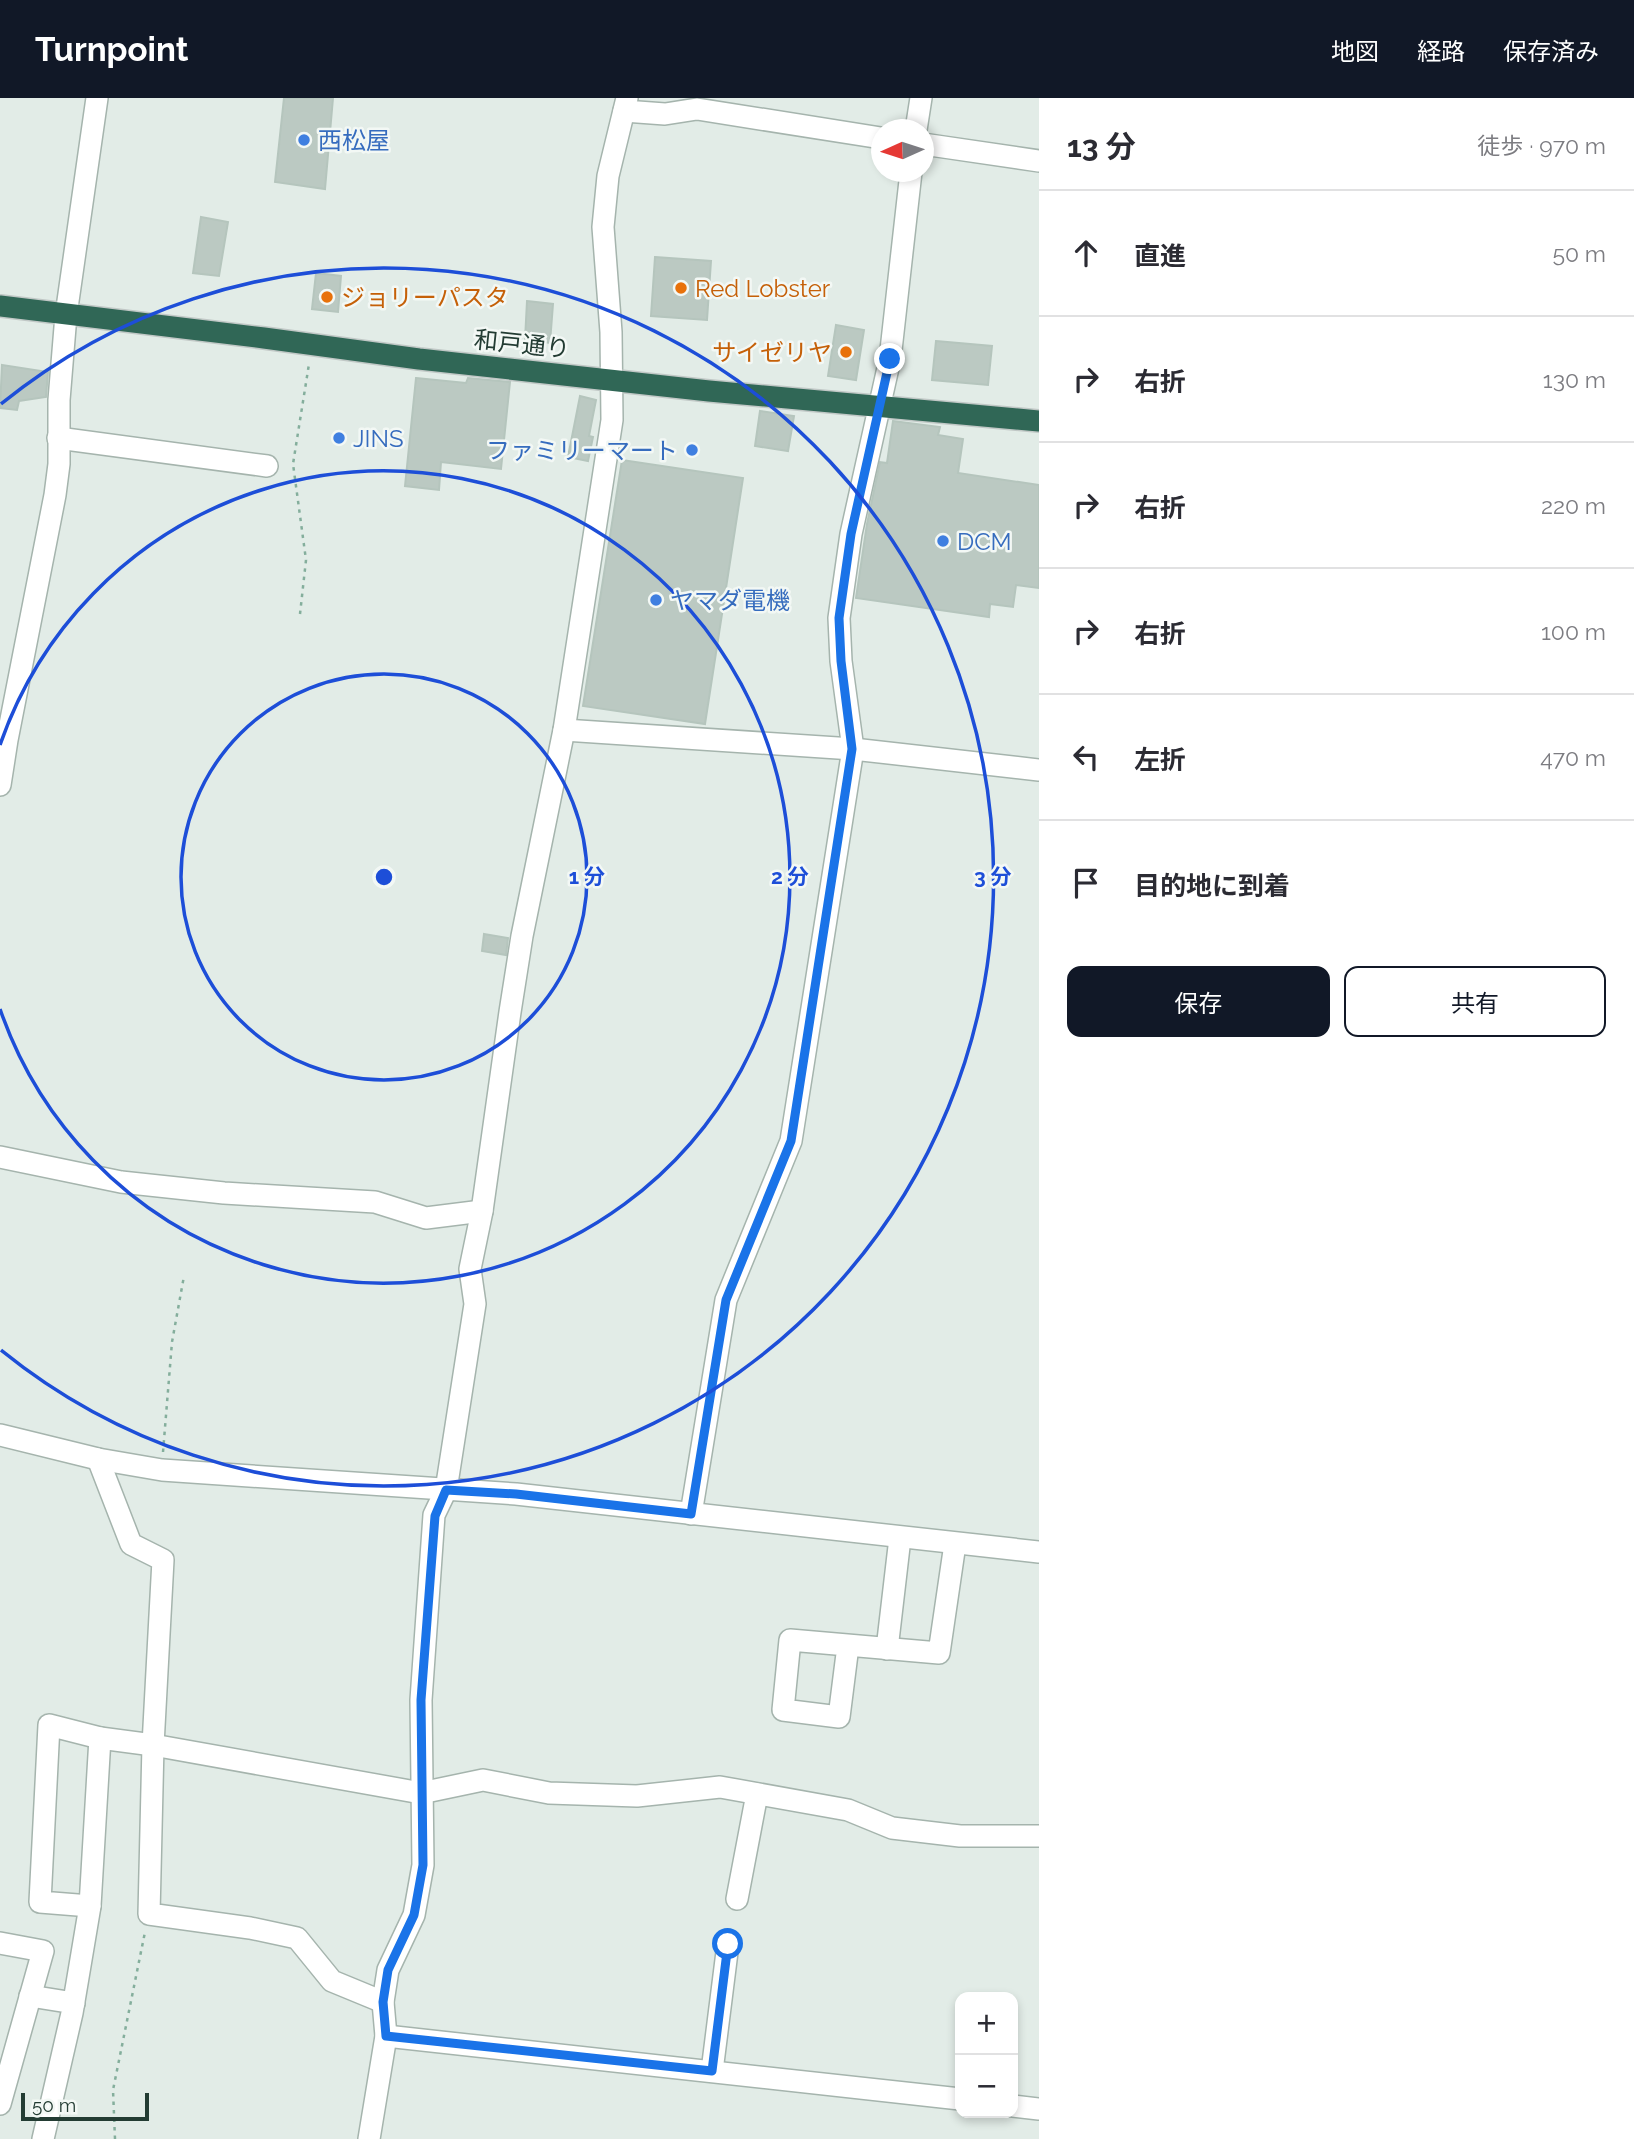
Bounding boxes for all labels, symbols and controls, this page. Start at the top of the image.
text: Turnpoint [35,30,188,69]
text: 地図 [1331,37,1379,66]
text: 経路 [1417,37,1465,66]
text: 保存済み [1503,37,1599,66]
north arrow [871,119,934,182]
place label: 西松屋 [318,126,390,155]
text: 13 分 [1067,129,1136,164]
marker: 西松屋 [296,132,312,148]
text: 徒歩 · 970 m [1477,132,1606,159]
icon: ahead [1067,234,1105,272]
text: 50 m [1552,240,1606,267]
text: 直進 [1134,241,1186,271]
place label: Red Lobster [695,274,831,303]
marker: Red Lobster [673,280,689,296]
place label: ジョリーパスタ [341,283,509,312]
marker: ジョリーパスタ [319,289,335,305]
street label: 和戸通り [473,325,571,363]
place label: サイゼリヤ [712,338,832,367]
route end [874,343,905,374]
marker: サイゼリヤ [838,344,854,360]
icon: right [1067,360,1105,398]
text: 130 m [1543,366,1606,393]
text: 右折 [1134,367,1186,397]
place label: JINS [353,424,404,453]
marker: JINS [331,430,347,446]
place label: ファミリーマート [486,436,678,465]
marker: ファミリーマート [684,442,700,458]
icon: right [1067,486,1105,524]
text: 220 m [1541,492,1606,519]
text: 右折 [1134,493,1186,523]
place label: DCM [957,527,1012,556]
marker: DCM [935,533,951,549]
place label: ヤマダ電機 [670,586,790,615]
marker: ヤマダ電機 [648,592,664,608]
icon: right [1067,612,1105,650]
text: 100 m [1541,618,1606,645]
text: 右折 [1134,619,1186,649]
icon: left [1067,738,1105,776]
text: 470 m [1540,744,1606,771]
text: 左折 [1134,745,1186,775]
text: 1 分 [569,864,605,889]
text: 2 分 [771,864,809,889]
text: 3 分 [974,864,1012,889]
icon: arrive [1067,864,1105,902]
centre of rings [372,865,396,889]
text: 目的地に到着 [1134,871,1290,901]
button: 保存 [1067,966,1330,1037]
button: 共有 [1344,966,1606,1037]
route start [712,1928,743,1959]
map controls [955,1992,1018,2118]
button: + [955,1992,1018,2055]
button: − [955,2055,1018,2118]
scale bar [21,2090,149,2122]
text: 50 m [32,2094,76,2116]

